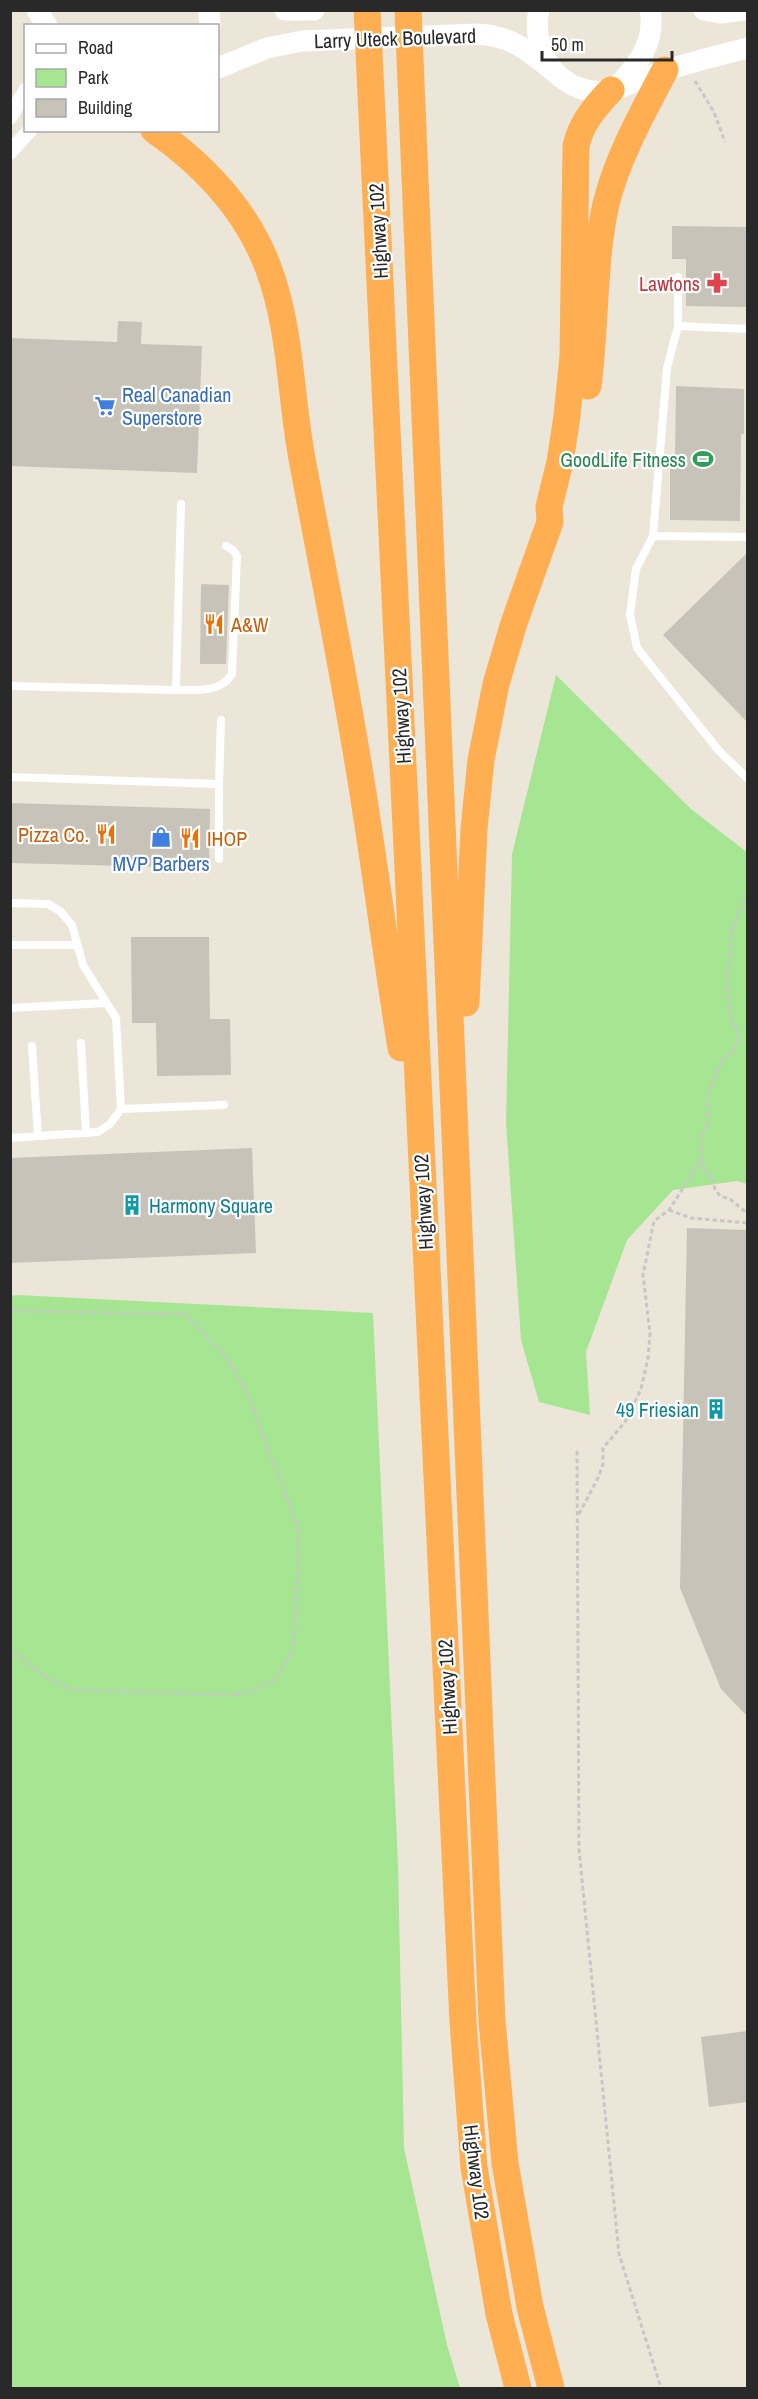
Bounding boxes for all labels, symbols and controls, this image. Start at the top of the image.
street label: Larry Uteck Boulevard [313,22,477,54]
legend [24,24,219,132]
scale bar [542,24,672,62]
text: 50 m [551,32,584,57]
text: Road [78,35,113,60]
text: Park [78,65,109,90]
text: Building [78,95,133,120]
street label: Highway 102 [362,182,394,280]
place label: Lawtons [639,270,700,297]
pharmacy icon: Lawtons [705,271,729,295]
place label: Real Canadian Superstore [122,381,231,431]
supermarket icon: Real Canadian Superstore [93,394,117,418]
place label: GoodLife Fitness [560,446,686,473]
sports icon: GoodLife Fitness [691,447,715,471]
place label: A&W [230,611,269,638]
restaurant icon: A&W [202,612,226,636]
street label: Highway 102 [385,667,417,765]
place label: Pizza Co. [18,821,89,848]
restaurant icon: Pizza Co. [94,822,118,846]
shop icon: MVP Barbers [149,825,173,849]
place label: IHOP [207,825,247,852]
restaurant icon: IHOP [178,826,202,850]
place label: MVP Barbers [112,850,210,877]
street label: Highway 102 [407,1153,439,1251]
place label: Harmony Square [149,1192,273,1219]
building icon: Harmony Square [120,1193,144,1217]
place label: 49 Friesian [616,1396,699,1423]
building icon: 49 Friesian [704,1397,728,1421]
street label: Highway 102 [431,1638,463,1736]
street label: Highway 102 [458,2123,496,2221]

